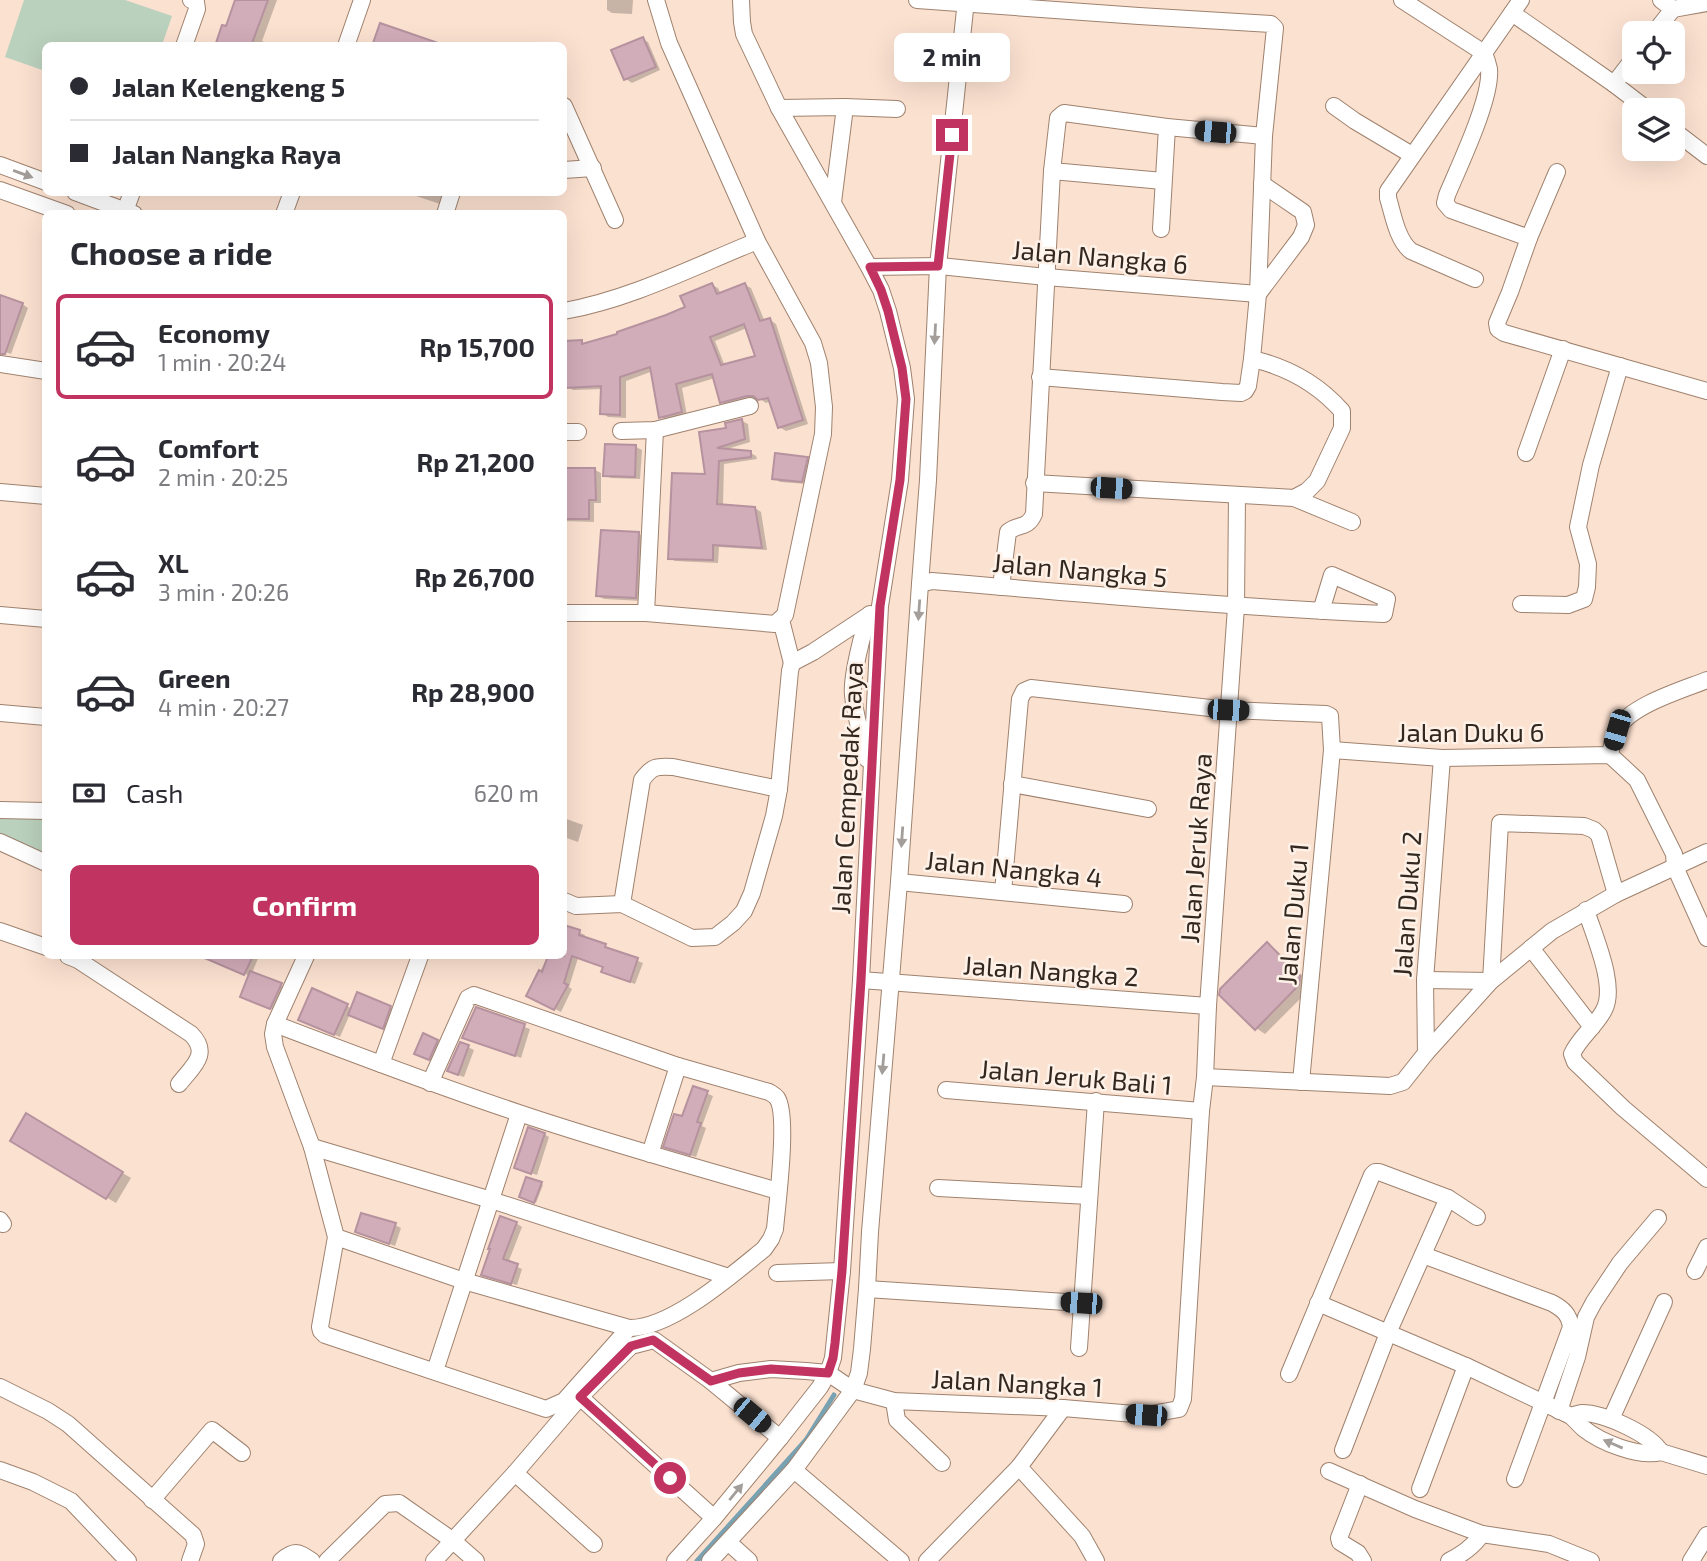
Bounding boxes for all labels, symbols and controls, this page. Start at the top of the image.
map controls [1622,21,1685,161]
button: locate [1622,21,1685,84]
callout: 2 min [894,33,1010,82]
text: 2 min [923,43,981,71]
text: Jalan Kelengkeng 5 [112,71,345,102]
button: layers [1622,98,1685,161]
route end [936,119,968,151]
car [1194,120,1237,144]
text: Jalan Nangka Raya [112,138,341,169]
one-way arrow [12,168,33,179]
text: Choose a ride [70,233,273,271]
street label: Jalan Nangka 6 [1011,233,1189,279]
icon: car [74,315,137,378]
text: Economy [158,317,270,348]
one-way arrow [929,323,940,345]
text: Rp 15,700 [419,331,535,362]
text: 1 min · 20:24 [158,348,286,376]
icon: car [74,430,137,493]
text: Comfort [158,432,259,463]
text: Rp 21,200 [416,446,535,477]
text: 2 min · 20:25 [158,463,288,491]
car [1090,476,1133,500]
icon: car [74,545,137,608]
street label: Jalan Nangka 5 [991,546,1169,592]
text: XL [158,547,189,578]
text: Rp 26,700 [415,561,535,592]
text: 3 min · 20:26 [158,578,289,606]
one-way arrow [913,599,924,621]
icon: car [74,660,137,723]
street label: Jalan Cempedak Raya [824,661,868,915]
text: Green [158,662,231,693]
text: Rp 28,900 [411,676,535,707]
text: 4 min · 20:27 [158,693,289,721]
car [1207,699,1250,721]
car [1602,707,1633,753]
street label: Jalan Duku 6 [1398,716,1544,747]
street label: Jalan Jeruk Raya [1173,752,1217,944]
icon: cash [70,774,108,812]
text: Cash [126,777,183,808]
text: 620 m [474,779,539,807]
one-way arrow [896,826,907,848]
street label: Jalan Duku 2 [1385,830,1427,978]
street label: Jalan Duku 1 [1270,842,1314,986]
street label: Jalan Nangka 4 [924,843,1104,893]
button: Confirm [70,865,539,945]
street label: Jalan Nangka 2 [962,948,1140,992]
street label: Jalan Jeruk Bali 1 [979,1052,1173,1100]
one-way arrow [877,1053,888,1075]
car [1060,1291,1103,1315]
street label: Jalan Nangka 1 [930,1362,1104,1402]
car [730,1393,775,1437]
car [1125,1403,1168,1427]
one-way arrow [1602,1438,1623,1449]
route start [654,1462,686,1494]
one-way arrow [728,1483,743,1500]

